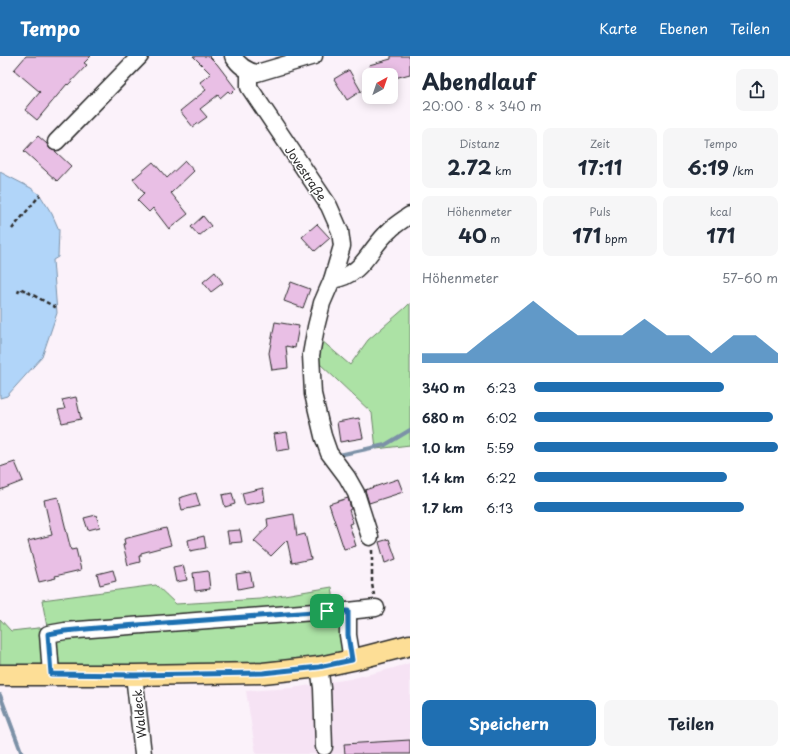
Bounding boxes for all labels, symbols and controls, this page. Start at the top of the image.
text: Tempo [20,14,80,42]
text: Karte [599,18,637,39]
text: Ebenen [659,18,708,39]
text: Teilen [730,18,770,39]
text: Abendlauf [422,64,536,97]
north arrow [362,68,398,104]
map controls [362,68,398,104]
button: share [736,69,778,111]
text: 20:00 · 8 × 340 m [422,96,542,115]
text: Distanz [459,135,500,152]
text: Zeit [590,135,610,152]
text: Tempo [704,135,737,152]
street label: Jovestraße [281,142,331,204]
text: 2.72 [447,152,491,182]
text: 17:11 [578,152,622,182]
text: 6:19 [688,152,729,182]
text: km [491,162,512,179]
text: /km [729,162,754,179]
text: Höhenmeter [447,203,512,220]
text: Puls [589,203,611,220]
text: kcal [710,203,732,220]
text: 40 [458,220,487,250]
text: 171 [572,220,601,250]
text: 171 [706,220,735,250]
text: m [487,230,500,247]
text: bpm [601,230,628,247]
text: Höhenmeter [422,268,499,287]
text: 57–60 m [722,268,778,287]
text: 340 m [422,378,465,397]
text: 6:23 [486,378,516,397]
text: 680 m [422,408,464,427]
text: 6:02 [486,408,517,427]
text: 1.0 km [422,438,465,457]
text: 5:59 [486,438,514,457]
text: 1.4 km [422,468,465,487]
text: 6:22 [486,468,516,487]
text: 1.7 km [422,498,463,517]
text: 6:13 [486,498,513,517]
pin [310,594,344,628]
icon: arrive [316,600,338,622]
street label: Waldeck [127,689,151,739]
button: Speichern [422,700,596,746]
button: Teilen [604,700,778,746]

